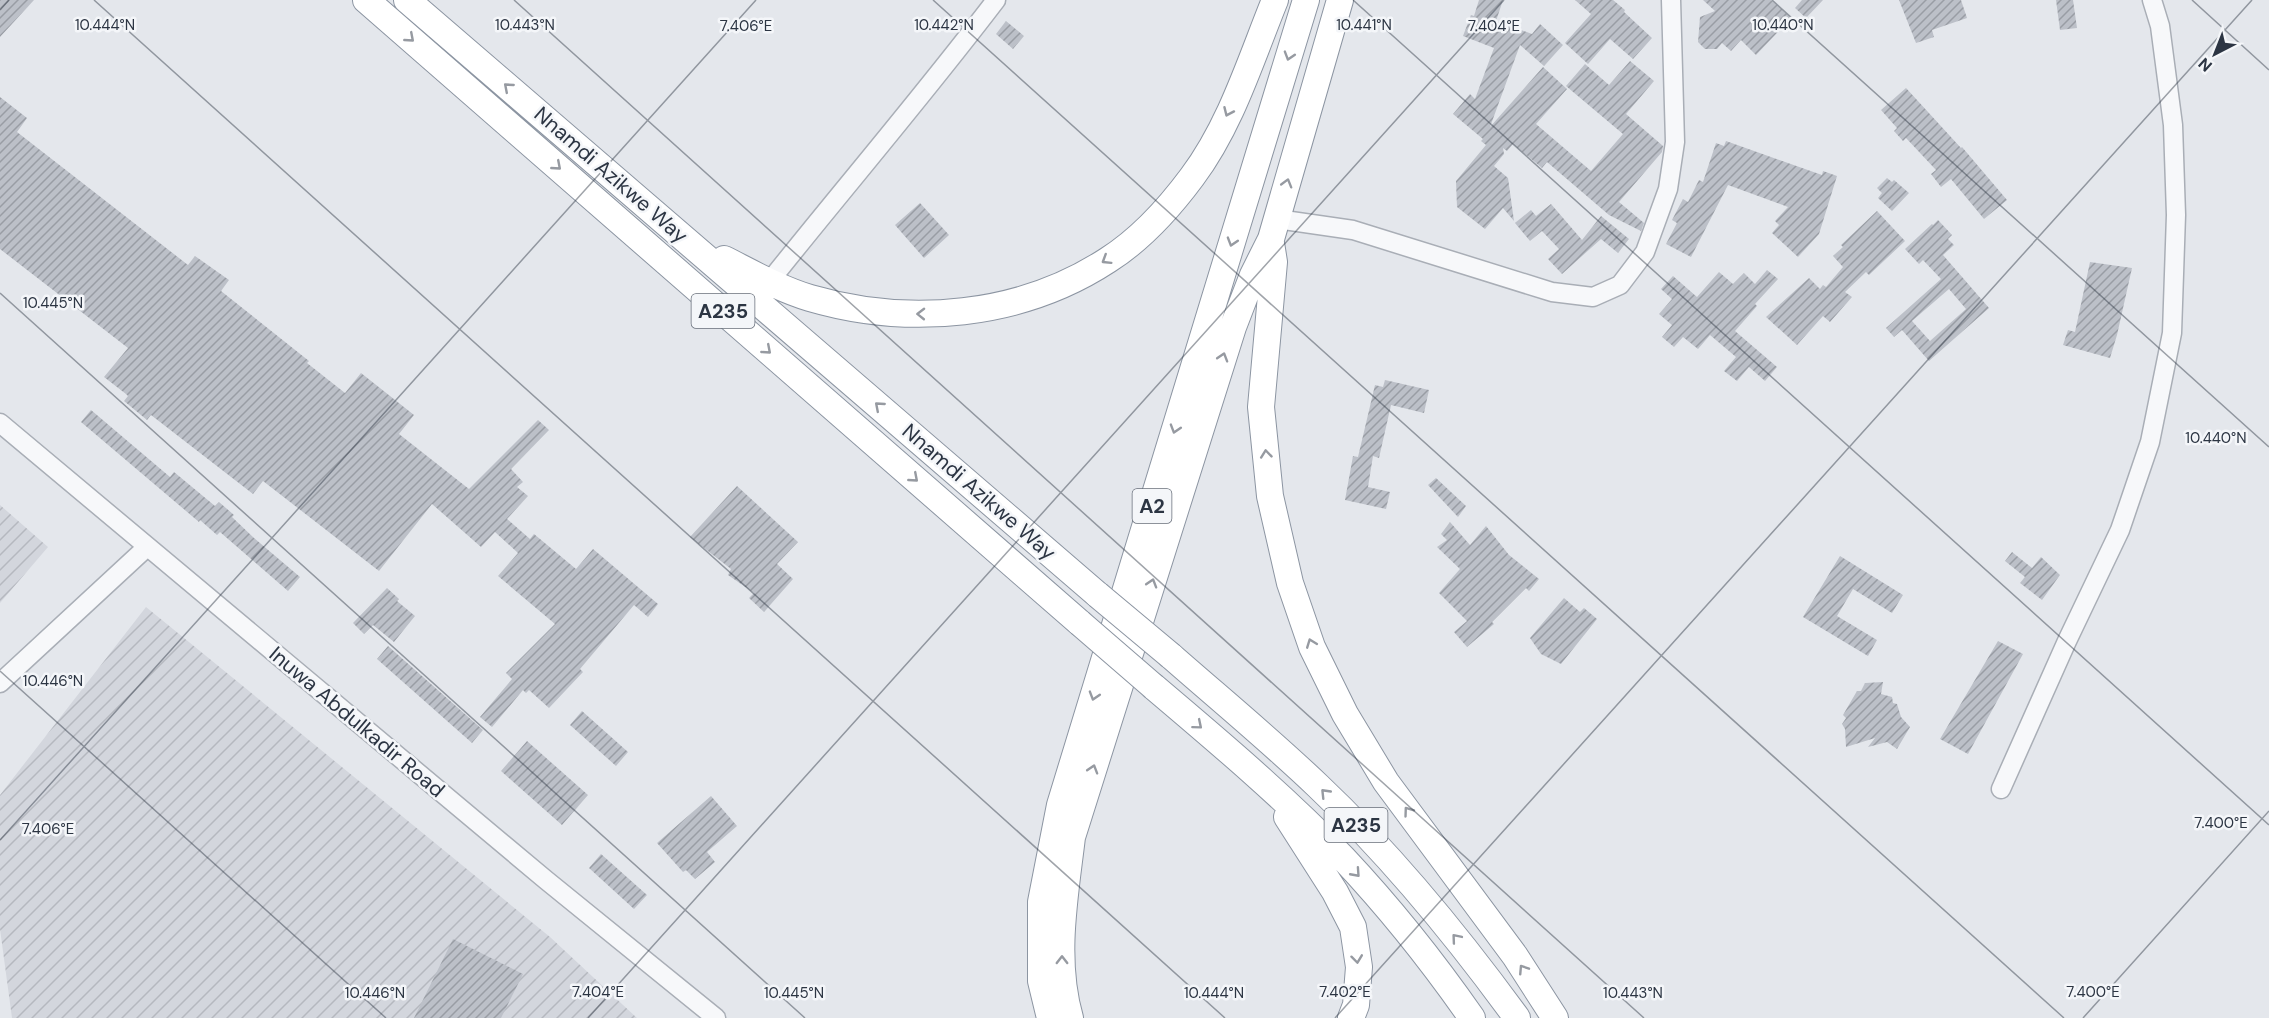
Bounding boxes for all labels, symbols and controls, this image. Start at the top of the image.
text: 10.444°N [75,15,135,35]
text: 10.443°N [495,15,555,35]
text: 10.442°N [914,15,974,35]
text: 10.441°N [1336,15,1392,35]
text: 10.440°N [1752,15,1814,35]
text: 7.406°E [720,16,772,36]
text: 7.404°E [1468,16,1520,36]
north arrow [2185,24,2245,84]
one-way arrow [403,31,414,42]
one-way arrow [1284,50,1296,61]
text: N [2194,53,2217,76]
one-way arrow [504,83,515,94]
street label: Nnamdi Azikwe Way [528,100,694,250]
one-way arrow [1223,106,1235,117]
one-way arrow [550,159,561,170]
one-way arrow [1280,178,1292,189]
one-way arrow [1227,236,1239,247]
one-way arrow [1102,253,1112,265]
text: 10.445°N [23,293,83,313]
road number: A235 [692,294,754,328]
one-way arrow [917,308,926,320]
one-way arrow [760,343,771,354]
one-way arrow [1216,352,1228,363]
one-way arrow [875,402,886,413]
street label: Nnamdi Azikwe Way [896,417,1062,567]
one-way arrow [1170,423,1182,434]
text: 10.440°N [2185,428,2247,448]
one-way arrow [1260,449,1273,458]
one-way arrow [907,471,918,482]
road number: A2 [1132,489,1172,523]
one-way arrow [1145,578,1157,589]
one-way arrow [1306,638,1319,648]
street label: Inuwa Abdulkadir Road [263,640,451,804]
text: 10.446°N [23,671,83,691]
one-way arrow [1089,690,1101,701]
one-way arrow [1191,718,1202,729]
one-way arrow [1086,764,1099,775]
one-way arrow [1322,790,1333,801]
one-way arrow [1404,807,1415,818]
road number: A235 [1324,808,1388,842]
text: 7.400°E [2194,813,2248,833]
text: 7.406°E [22,819,74,839]
one-way arrow [1349,866,1360,876]
one-way arrow [1452,934,1463,945]
one-way arrow [1351,954,1363,963]
one-way arrow [1056,956,1068,965]
one-way arrow [1519,965,1530,976]
text: 7.404°E [572,982,624,1002]
text: 7.402°E [1319,982,1371,1002]
text: 7.400°E [2066,982,2120,1002]
text: 10.446°N [345,983,405,1003]
text: 10.445°N [764,983,824,1003]
text: 10.444°N [1184,983,1244,1003]
text: 10.443°N [1603,983,1663,1003]

